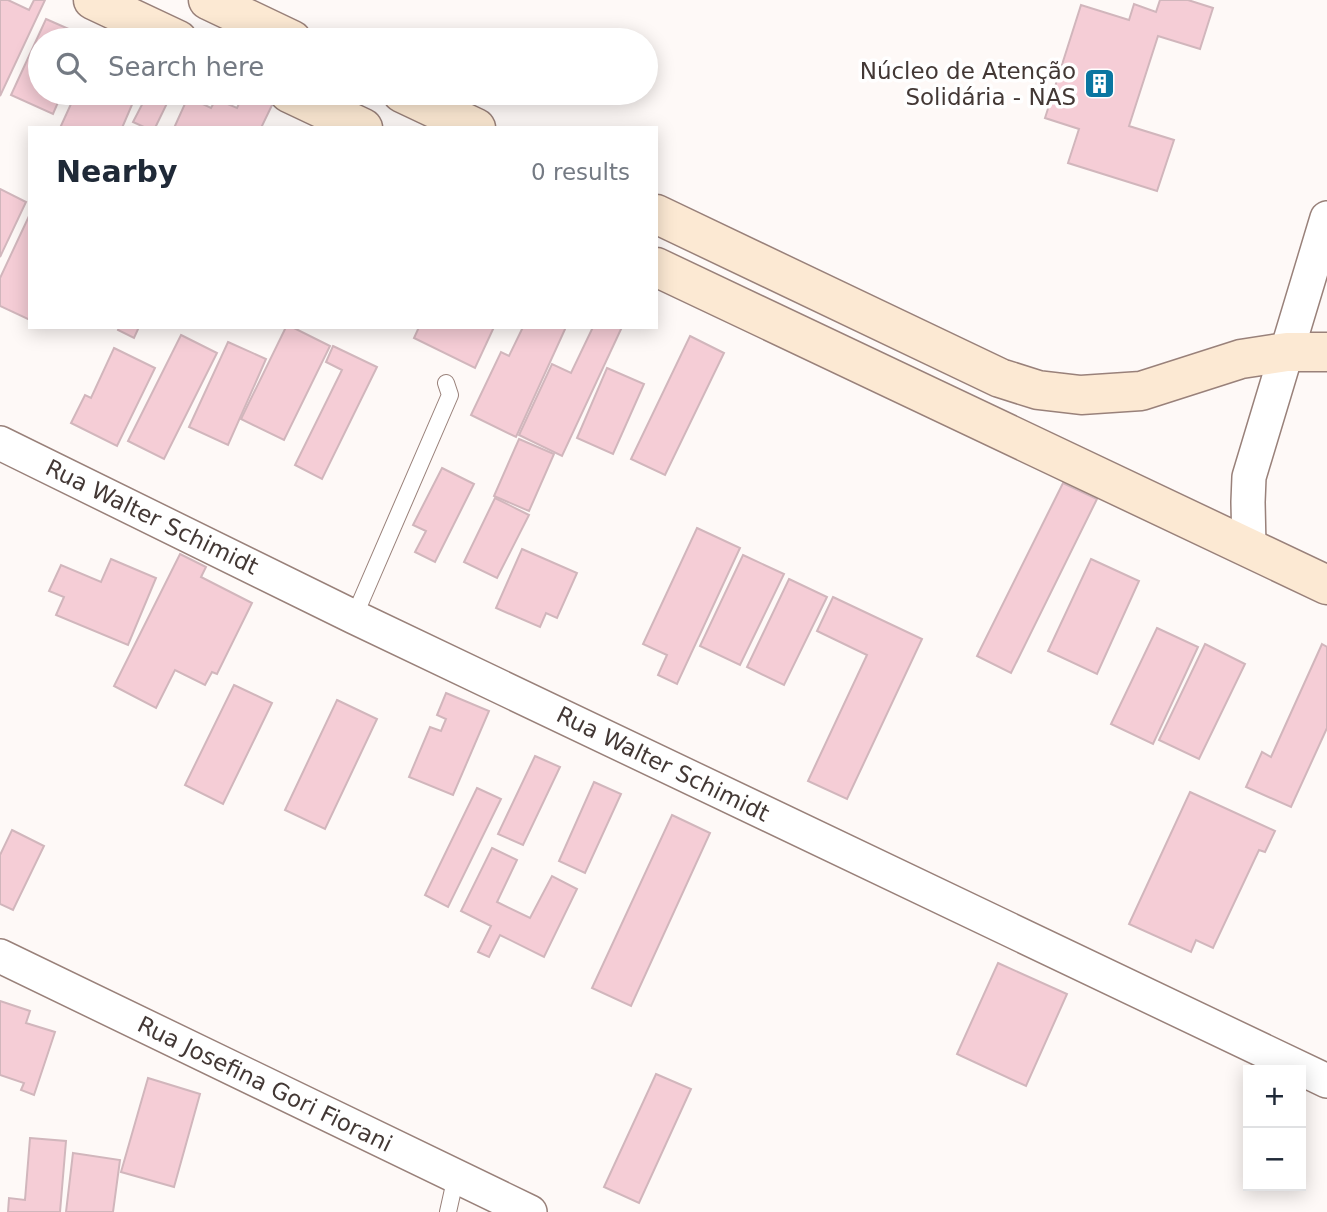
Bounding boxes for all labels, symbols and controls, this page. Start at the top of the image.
search box [28,28,658,105]
icon: search [52,48,90,86]
text: Search here [108,52,264,82]
place label: Núcleo de Atenção Solidária - NAS [860,58,1076,110]
building icon: Núcleo de Atenção Solidária - NAS [1082,67,1116,101]
text: Nearby [56,154,178,189]
text: 0 results [531,159,630,185]
street label: Rua Walter Schimidt [41,454,263,580]
street label: Rua Walter Schimidt [552,701,774,827]
street label: Rua Josefina Gori Fiorani [133,1011,397,1157]
map controls [1243,1065,1306,1191]
button: + [1243,1065,1306,1128]
button: − [1243,1128,1306,1191]

